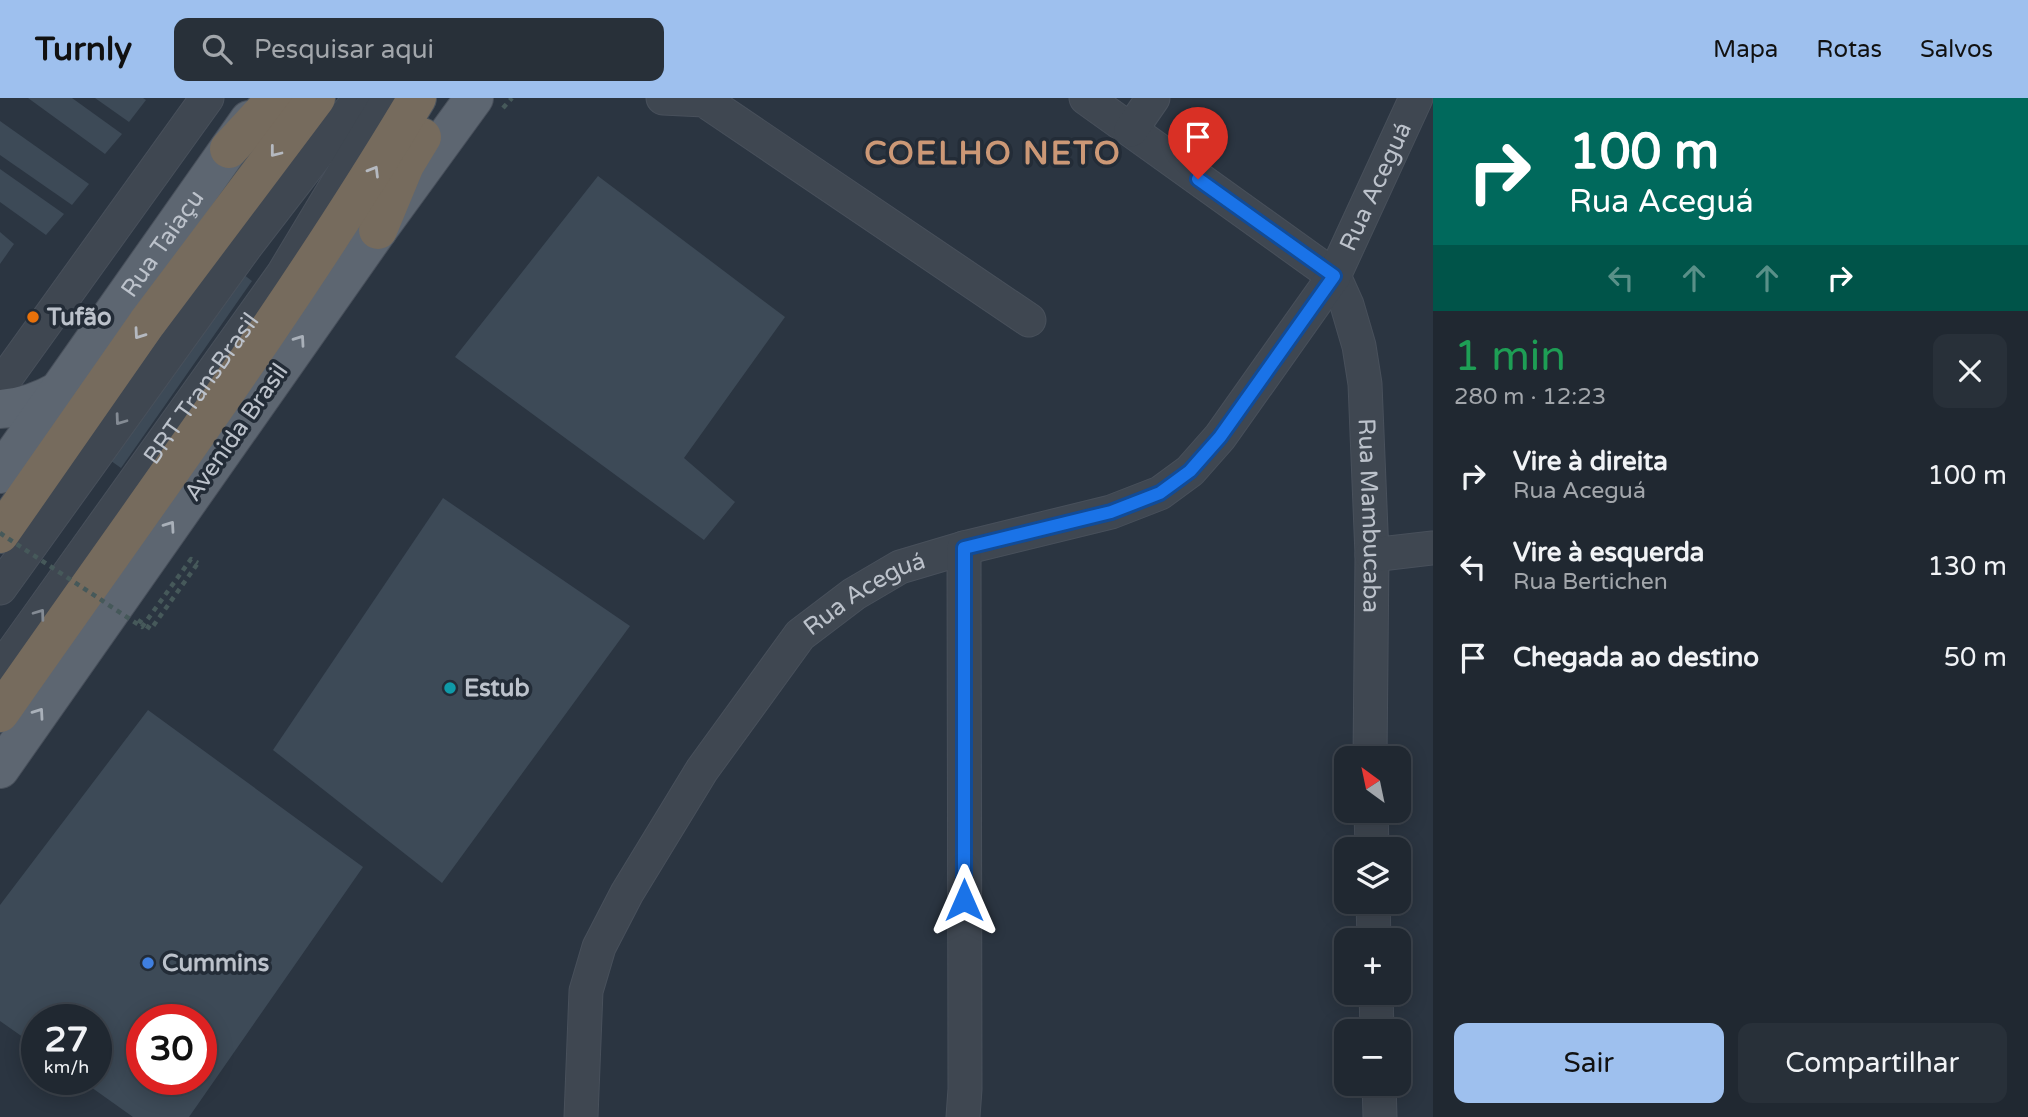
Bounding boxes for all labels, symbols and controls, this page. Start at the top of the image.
search box [174,18,664,81]
text: Turnly [35,30,132,69]
icon: search [198,30,236,68]
text: Pesquisar aqui [254,34,434,65]
text: Mapa [1713,35,1778,64]
text: Rotas [1816,35,1882,64]
text: Salvos [1920,35,1993,64]
pin [1168,107,1228,179]
icon: arrive [1179,118,1217,156]
street label: Rua Aceguá [1334,118,1418,256]
text: 100 m [1569,123,1719,182]
icon: right [1454,126,1545,217]
district label: COELHO NETO [864,135,1122,173]
one-way arrow [271,145,284,157]
one-way arrow [366,166,379,179]
text: Rua Aceguá [1569,183,1754,221]
street label: Rua Taiaçu [115,184,210,303]
icon: left [1602,259,1640,297]
icon: ahead [1675,259,1713,297]
icon: ahead [1748,259,1786,297]
icon: right [1821,259,1859,297]
place label: Tufão [46,303,112,332]
street label: BRT TransBrasil [138,308,265,470]
marker: Tufão [25,309,41,325]
one-way arrow [134,327,147,340]
text: 1 min [1454,331,1566,382]
button: close [1933,334,2007,408]
one-way arrow [292,335,305,348]
street label: Avenida Brasil [178,358,295,507]
text: 280 m · 12:23 [1454,383,1606,411]
one-way arrow [116,412,129,425]
street label: Rua Mambucaba [1351,418,1386,613]
text: Vire à direita [1513,446,1668,477]
icon: right [1454,457,1492,495]
text: 100 m [1927,460,2007,491]
text: Rua Aceguá [1513,477,1646,505]
one-way arrow [162,521,174,534]
text: Vire à esquerda [1513,537,1704,568]
street label: Rua Aceguá [798,546,929,642]
icon: left [1454,548,1492,586]
text: 130 m [1927,551,2007,582]
text: Rua Bertichen [1513,568,1668,596]
one-way arrow [32,609,44,622]
icon: arrive [1454,639,1492,677]
text: Chegada ao destino [1513,642,1759,673]
text: 50 m [1944,642,2007,673]
place label: Estub [464,674,530,703]
marker: Estub [442,680,458,696]
one-way arrow [31,708,43,721]
north arrow [1334,746,1410,822]
map controls [1334,746,1411,1096]
button: layers [1334,837,1411,914]
position arrow [927,863,1001,937]
button: + [1334,928,1411,1005]
place label: Cummins [162,949,269,978]
marker: Cummins [140,955,156,971]
speed limit sign: 30 [126,1004,217,1095]
text: 27 [45,1019,88,1061]
button: − [1334,1019,1411,1096]
button: Sair [1454,1023,1724,1103]
button: Compartilhar [1738,1023,2007,1103]
text: km/h [44,1056,89,1078]

